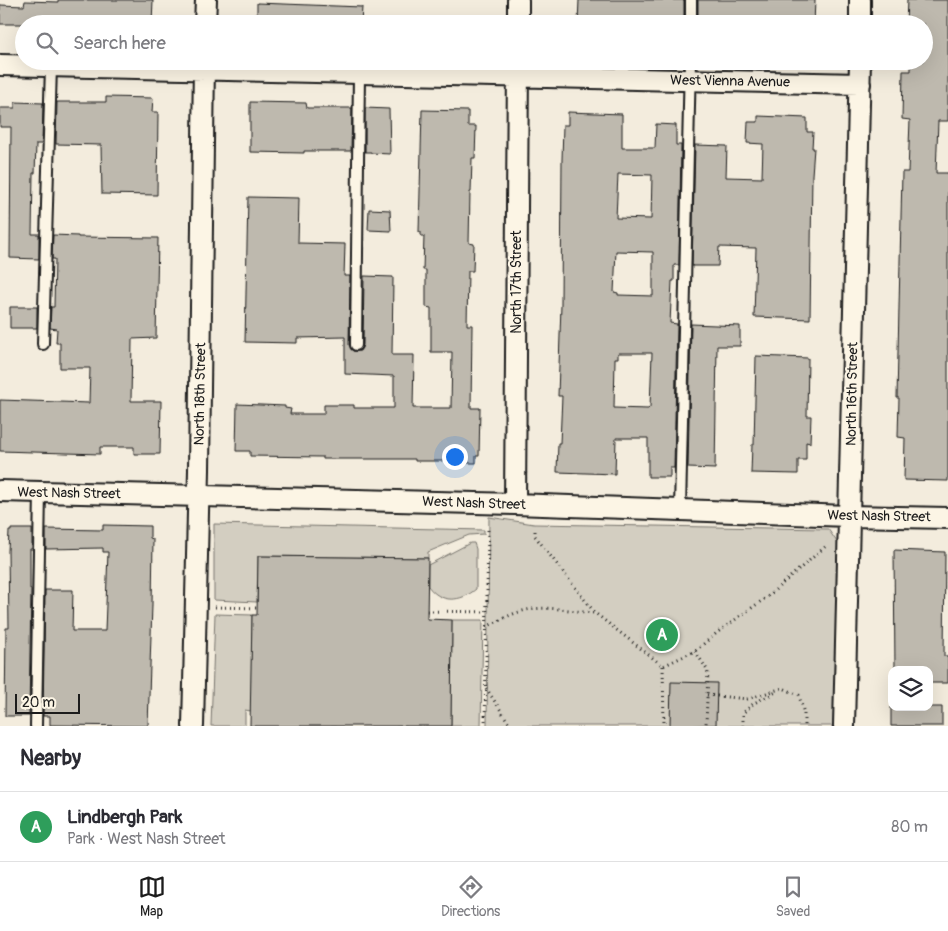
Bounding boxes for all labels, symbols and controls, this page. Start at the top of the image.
search box [15,15,933,70]
icon: search [33,29,61,57]
text: Search here [73,31,166,55]
street label: West Vienna Avenue [670,71,790,91]
street label: North 17th Street [508,230,525,334]
street label: North 16th Street [843,341,861,446]
street label: North 18th Street [191,342,209,446]
your location [442,444,468,470]
street label: West Nash Street [17,484,121,502]
street label: West Nash Street [422,493,526,513]
street label: West Nash Street [827,507,931,525]
pin: A [646,616,678,654]
map controls [888,666,933,711]
button: layers [888,666,933,711]
scale bar [15,691,80,714]
text: 20 m [22,694,55,711]
text: Nearby [20,745,81,772]
text: Lindbergh Park [67,805,183,829]
text: A [31,817,41,837]
text: 80 m [891,817,928,837]
text: Park · West Nash Street [67,829,226,849]
tab: Map [138,873,166,920]
tab: Directions [441,873,500,920]
tab: Saved [776,873,810,920]

